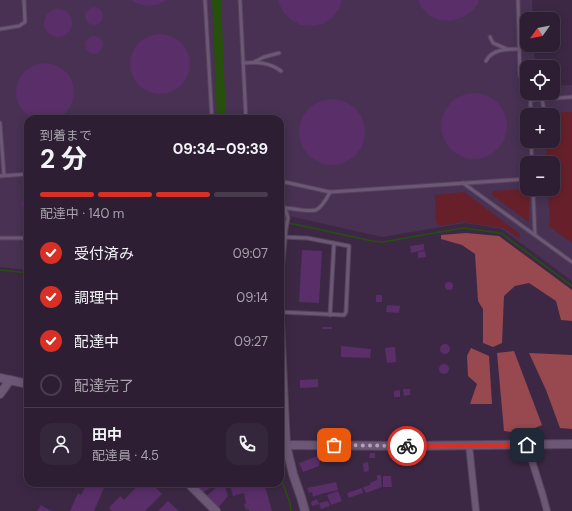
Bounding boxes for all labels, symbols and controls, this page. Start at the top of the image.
north arrow [520,12,560,52]
map controls [520,12,560,196]
button: locate [520,60,560,100]
button: + [520,108,560,148]
text: 到着まで [40,127,92,144]
text: 09:34–09:39 [173,139,268,159]
text: 2 分 [40,142,87,176]
button: − [520,156,560,196]
text: 配達中 · 140 m [40,205,124,222]
icon: check [40,242,62,264]
text: 受付済み [74,244,134,264]
text: 09:07 [233,245,268,262]
icon: check [40,286,62,308]
text: 調理中 [74,288,119,308]
text: 09:14 [236,289,268,306]
icon: check [40,330,62,352]
text: 配達中 [74,332,119,352]
text: 09:27 [234,333,268,350]
text: 配達完了 [74,376,134,396]
button: person [40,423,82,465]
button: phone [226,423,268,465]
text: 田中 [92,425,122,445]
courier [387,426,427,466]
pin [317,428,351,462]
pin [510,428,544,462]
icon: bag [323,434,345,456]
icon: home [516,434,538,456]
icon: bike [396,435,418,457]
text: 配達員 · 4.5 [92,447,159,464]

